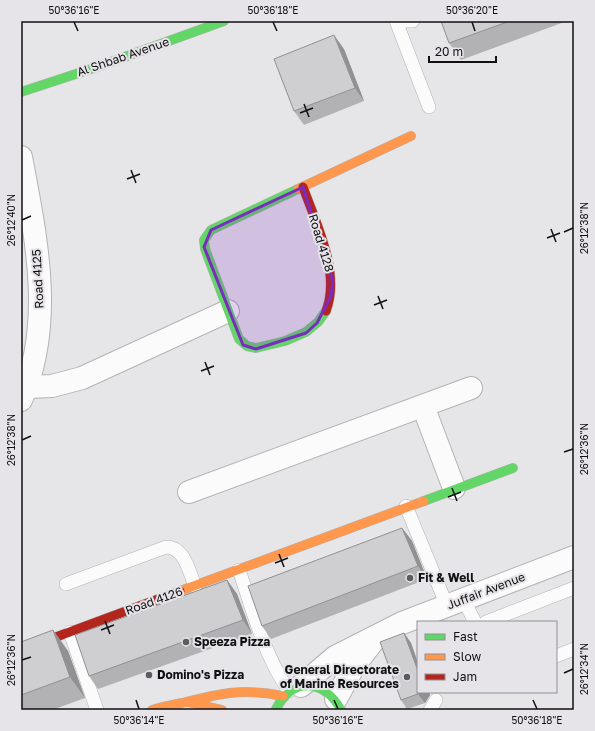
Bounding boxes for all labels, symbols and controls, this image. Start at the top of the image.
text: 50°36'16"E [49,4,99,16]
text: 50°36'18"E [248,4,298,16]
text: 50°36'20"E [446,4,498,16]
street label: Al Shbab Avenue [75,34,171,79]
scale bar [429,38,496,64]
text: 20 m [435,44,463,59]
text: 26°12'40"N [5,194,17,246]
text: 26°12'38"N [578,202,590,254]
street label: Road 4128 [306,212,337,274]
street label: Road 4125 [28,249,47,309]
text: 26°12'38"N [5,414,17,466]
text: 26°12'36"N [578,423,590,475]
street label: Juffair Avenue [445,569,527,612]
place label: Fit & Well [418,570,474,585]
marker: Fit & Well [405,573,415,583]
street label: Road 4126 [123,583,184,618]
legend [417,621,557,693]
text: Fast [453,629,478,644]
text: 26°12'36"N [5,634,17,686]
place label: Speeza Pizza [194,634,270,649]
marker: Speeza Pizza [181,637,191,647]
text: 26°12'34"N [578,643,590,695]
text: Slow [453,649,481,664]
place label: General Directorate of Marine Resources [280,662,399,691]
place label: Domino's Pizza [157,667,244,682]
text: Jam [453,669,477,684]
marker: Domino's Pizza [144,670,154,680]
marker: General Directorate of Marine Resources [402,672,412,682]
text: 50°36'14"E [114,714,164,726]
text: 50°36'16"E [313,714,363,726]
text: 50°36'18"E [512,714,562,726]

